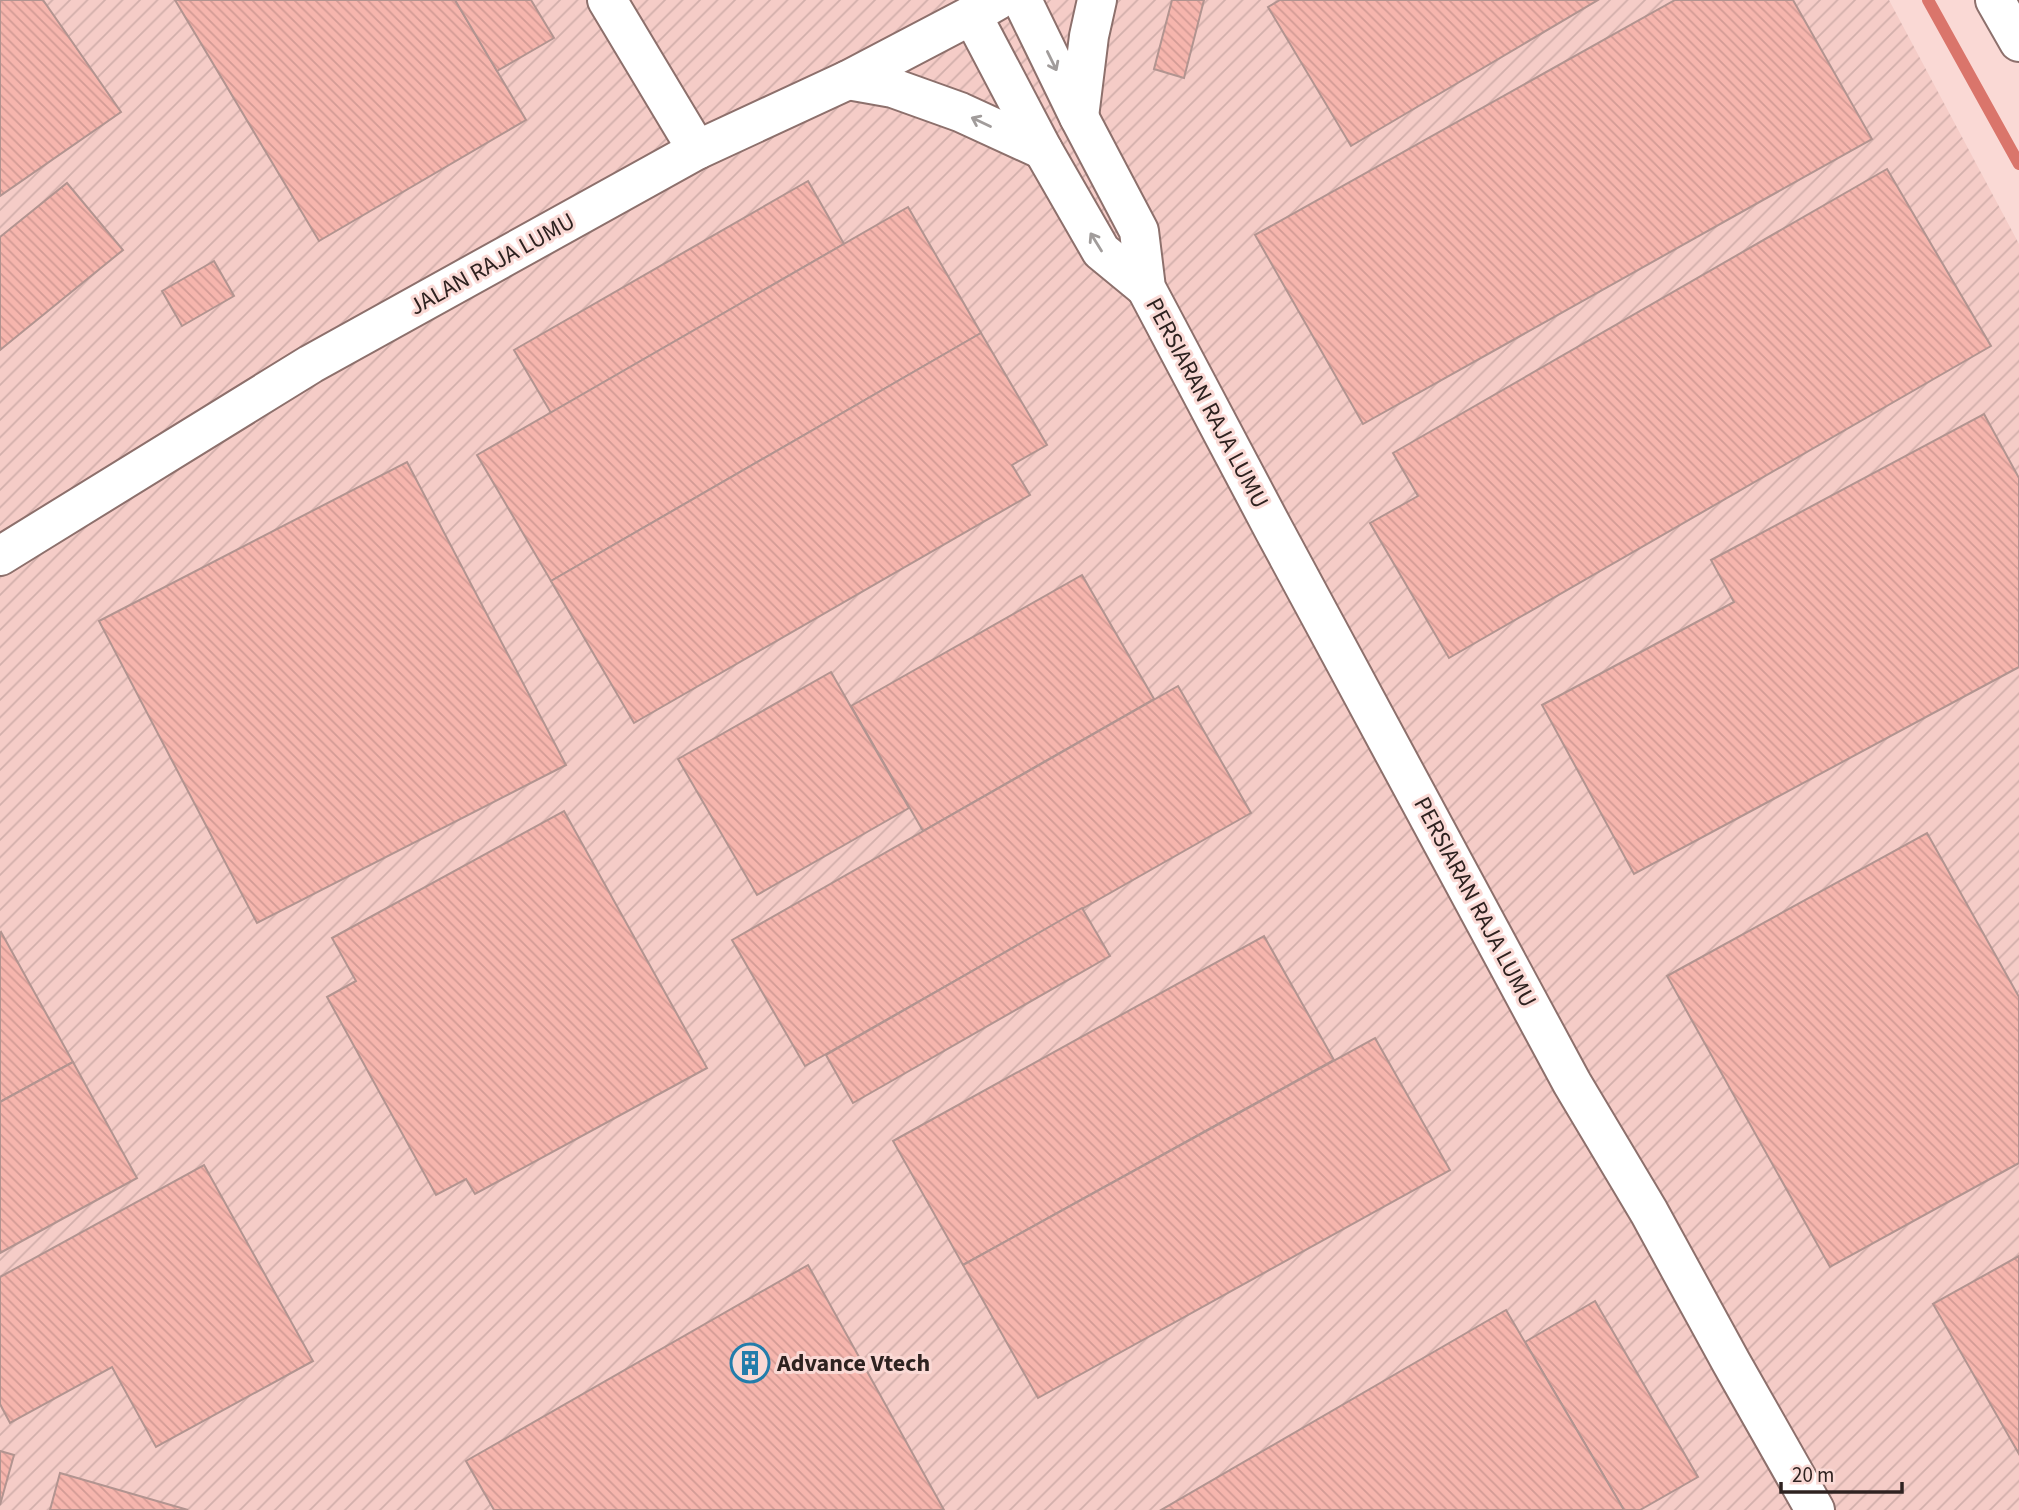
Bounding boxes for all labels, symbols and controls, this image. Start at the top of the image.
one-way arrow [1045,50,1059,71]
one-way arrow [971,115,992,128]
street label: JALAN RAJA LUMU [403,204,581,324]
one-way arrow [1089,233,1104,252]
street label: PERSIARAN RAJA LUMU [1137,292,1277,514]
street label: PERSIARAN RAJA LUMU [1405,791,1545,1013]
building icon: Advance Vtech [729,1342,771,1384]
place label: Advance Vtech [776,1346,930,1381]
scale bar [1781,1450,1902,1494]
text: 20 m [1792,1460,1834,1490]

